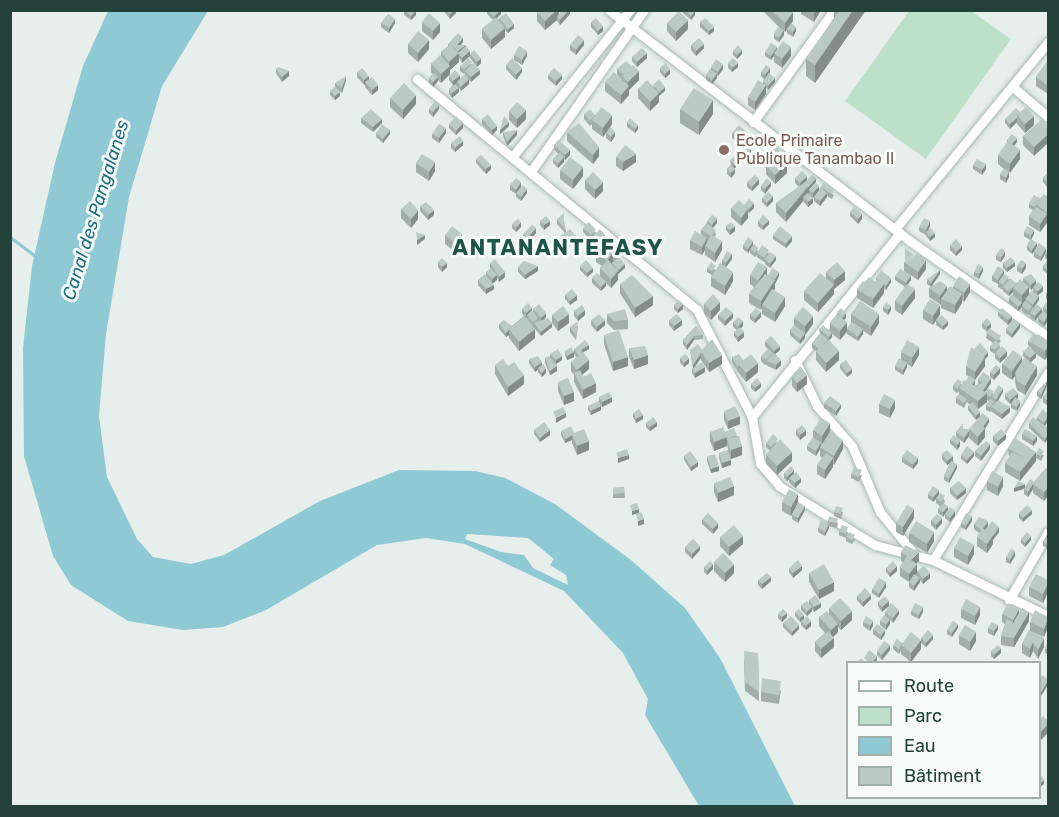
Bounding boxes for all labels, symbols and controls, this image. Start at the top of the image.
water label: Canal des Pangalanes [58,118,134,302]
place label: Ecole Primaire Publique Tanambao II [736,131,895,169]
marker: Ecole Primaire Publique Tanambao II [717,143,731,157]
district label: ANTANANTEFASY [452,235,664,261]
legend [846,661,1041,799]
text: Route [904,675,954,697]
text: Parc [904,705,942,727]
text: Eau [904,735,936,757]
text: Bâtiment [904,765,981,787]

